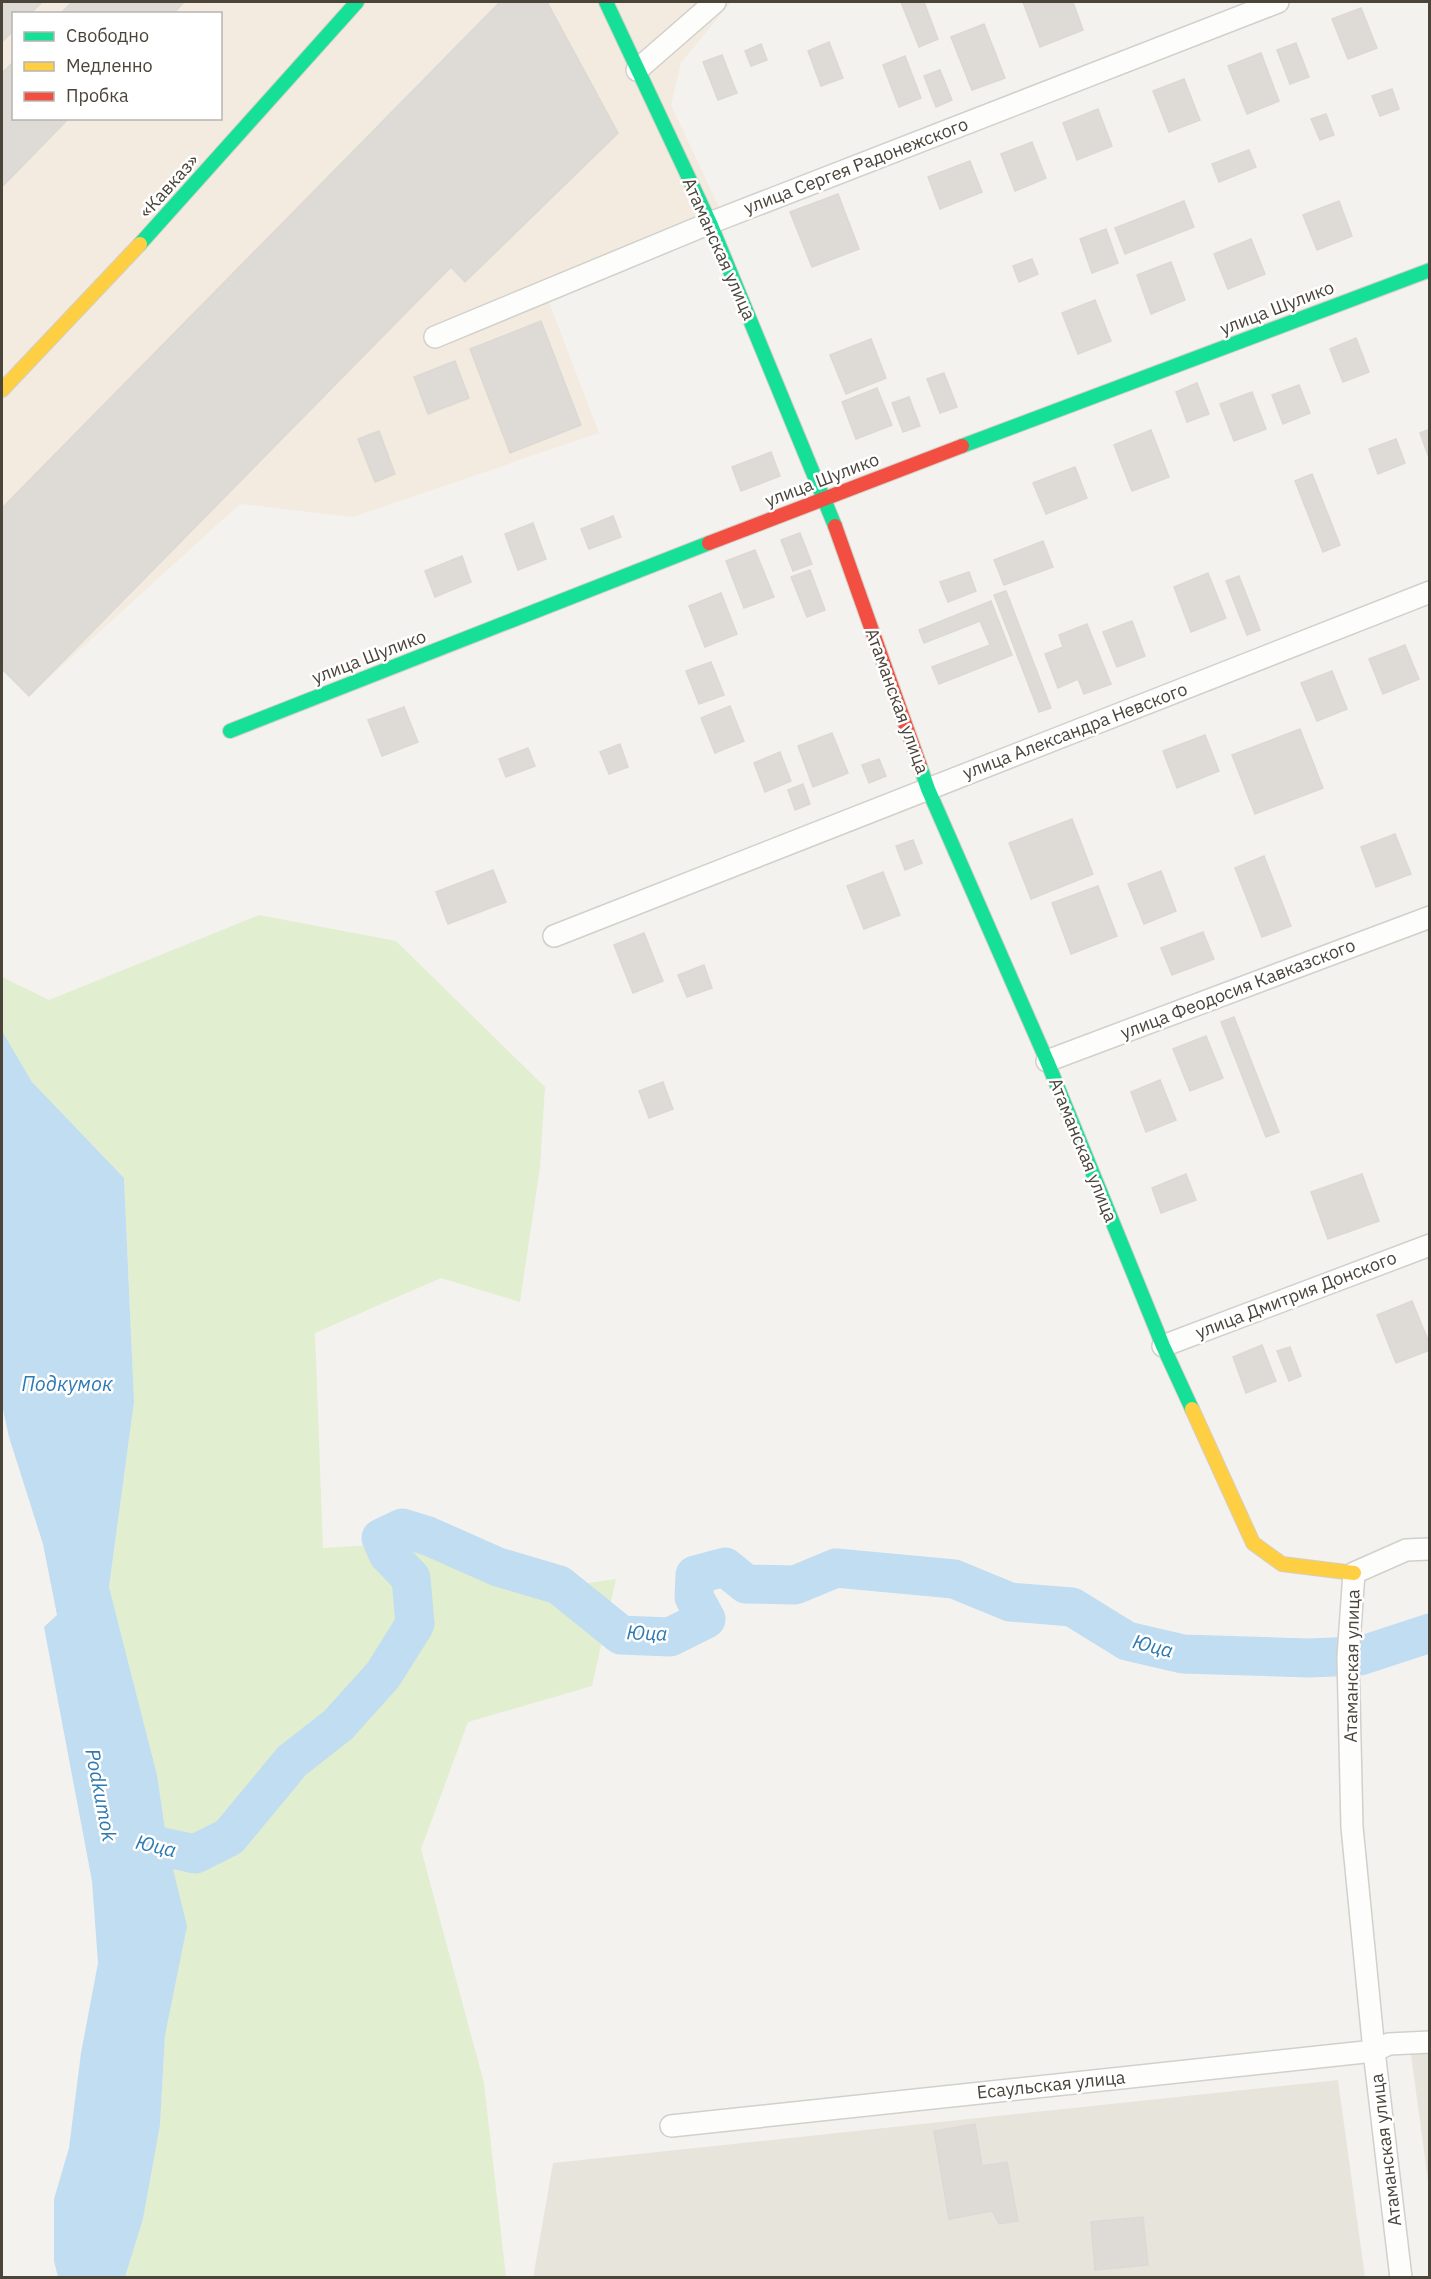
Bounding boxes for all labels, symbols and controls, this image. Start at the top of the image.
legend [12,12,222,120]
text: Свободно [66,24,149,47]
text: Медленно [66,54,153,77]
text: Пробка [66,84,129,107]
street label: улица Сергея Радонежского [740,112,971,219]
street label: «Кавказ» [134,149,203,222]
street label: Атаманская улица [678,174,761,324]
street label: улица Шулико [1216,275,1337,340]
street label: улица Шулико [761,447,882,512]
street label: улица Шулико [308,624,429,689]
street label: Атаманская улица [860,625,935,777]
street label: улица Александра Невского [959,677,1190,784]
street label: улица Феодосия Кавказского [1117,933,1359,1044]
street label: Атаманская улица [1044,1074,1123,1226]
street label: улица Дмитрия Донского [1192,1246,1400,1344]
water label: Подкумок [21,1370,113,1397]
street label: Атаманская улица [1339,1589,1364,1743]
water label: Юца [626,1618,668,1647]
water label: Юца [1130,1627,1176,1664]
water label: Podkumok [79,1746,124,1844]
water label: Юца [133,1828,179,1863]
street label: Есаульская улица [976,2065,1127,2104]
street label: Атаманская улица [1365,2072,1406,2228]

